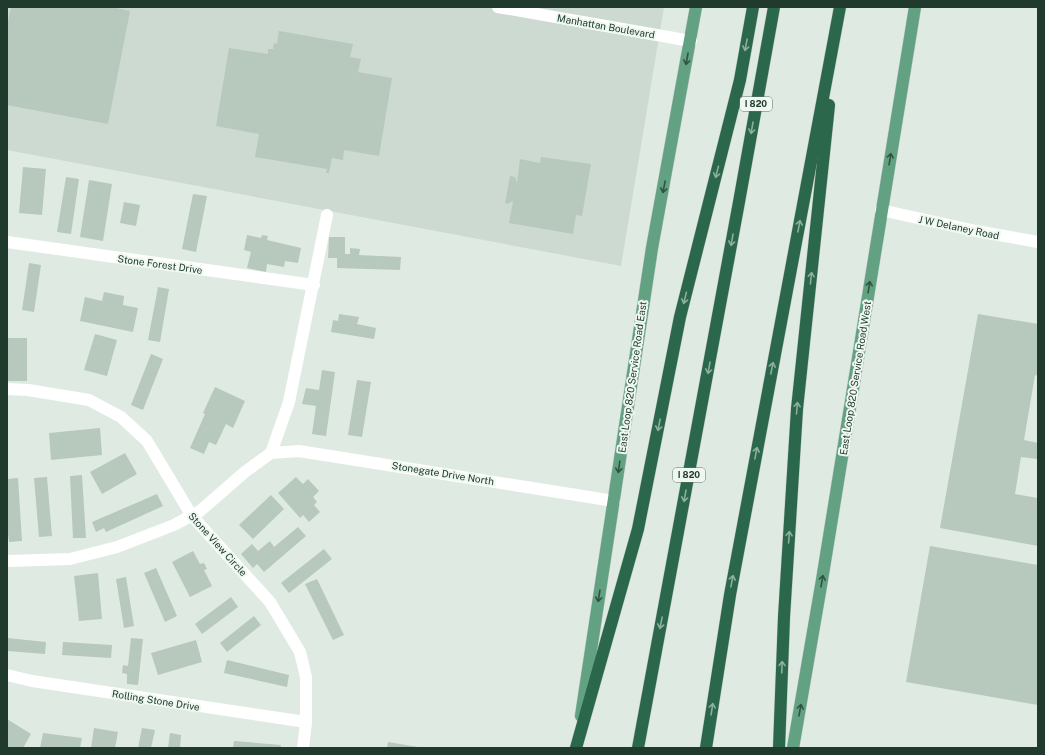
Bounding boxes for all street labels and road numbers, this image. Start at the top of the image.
street label: Manhattan Boulevard [556,11,656,41]
road number: I 820 [740,97,772,111]
street label: J W Delaney Road [918,213,1000,241]
street label: Stone Forest Drive [117,252,204,276]
street label: East Loop 820 Service Road East [615,300,649,454]
street label: East Loop 820 Service Road West [837,300,873,456]
street label: Stonegate Drive North [391,459,495,487]
road number: I 820 [673,468,705,482]
street label: Stone View Circle [186,510,250,579]
street label: Rolling Stone Drive [111,687,201,713]

